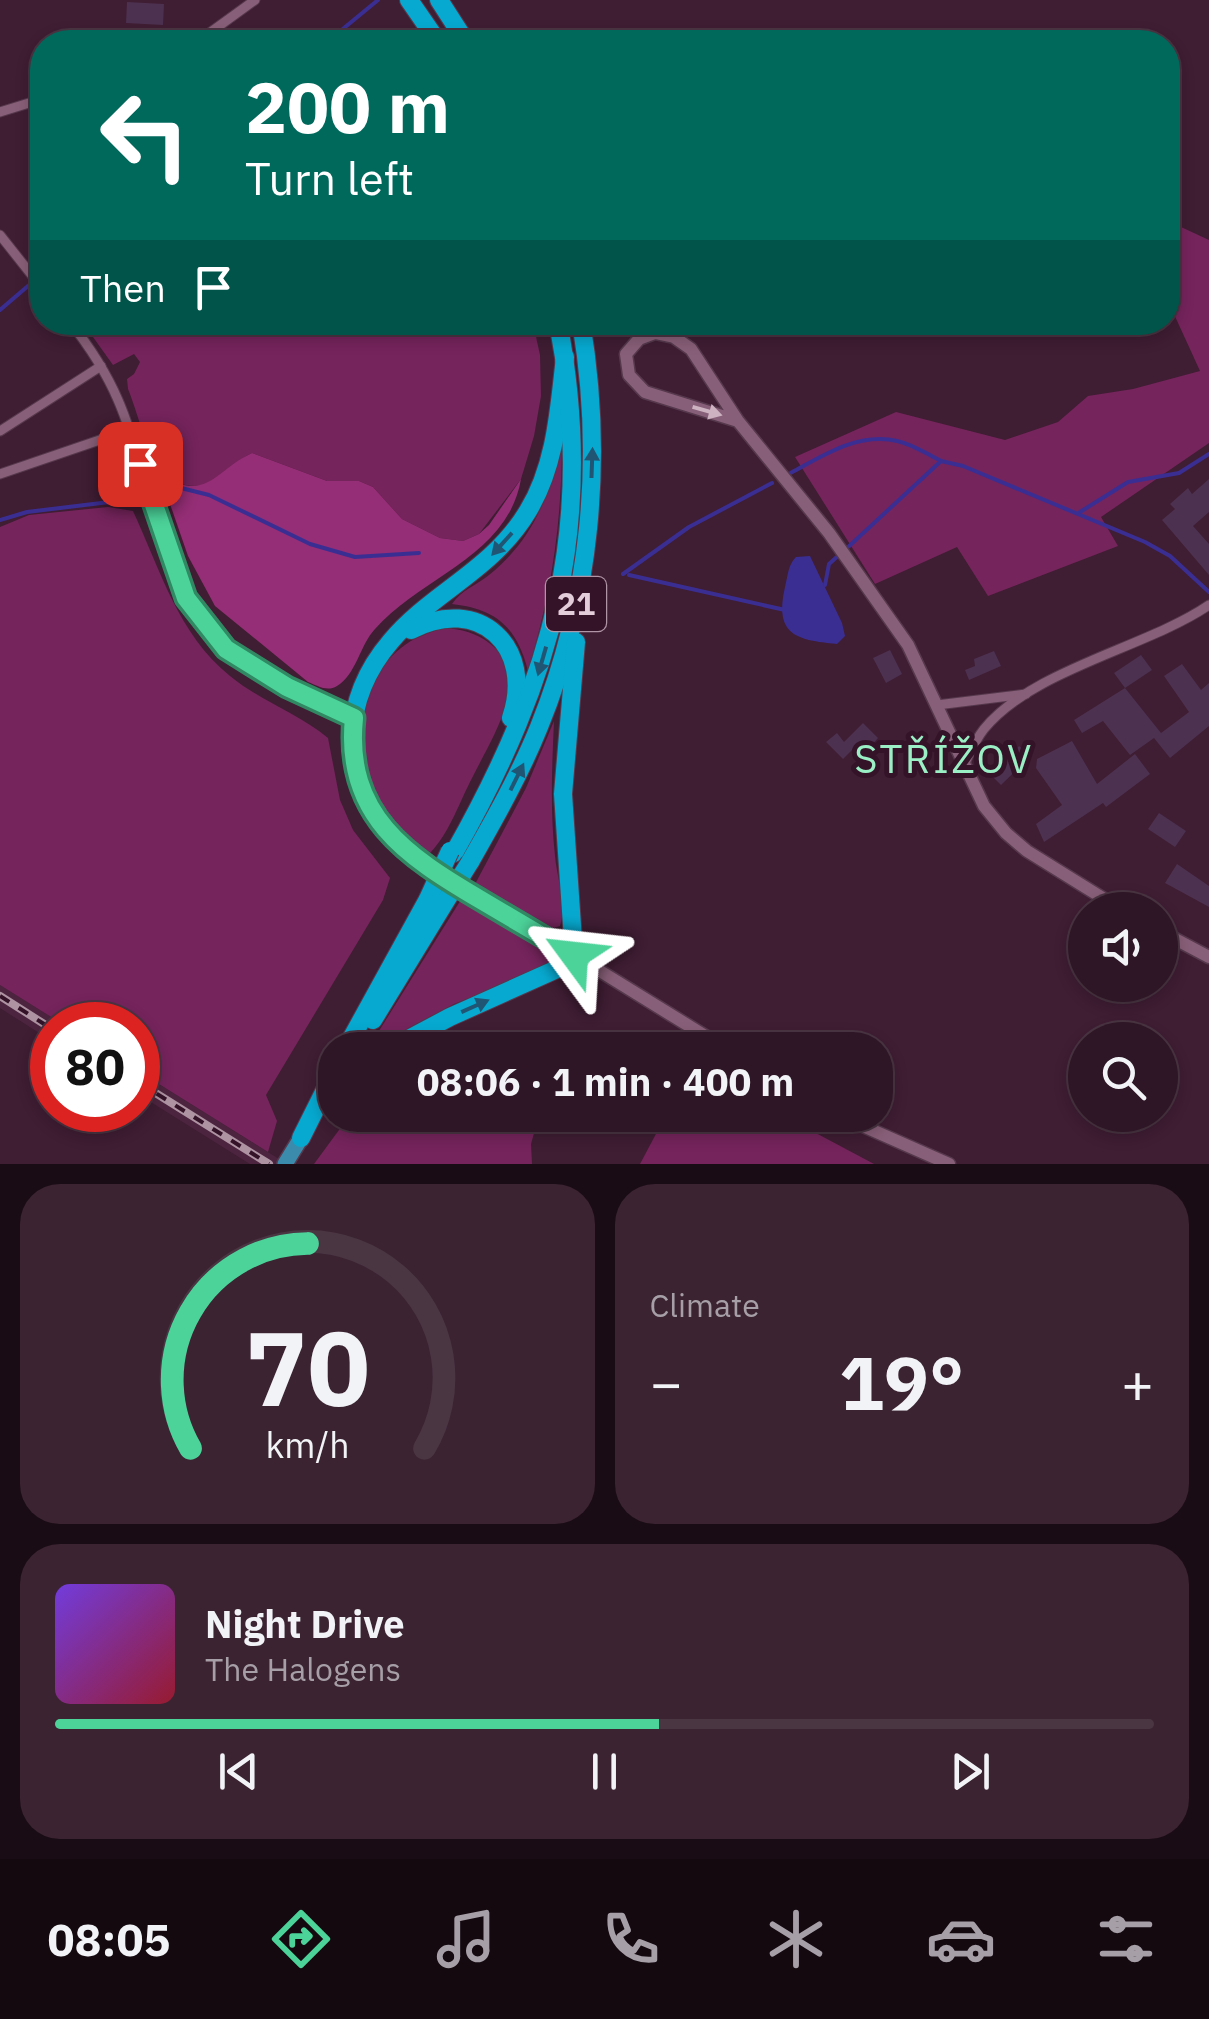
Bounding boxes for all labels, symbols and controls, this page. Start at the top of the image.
text: 200 m [245,61,450,152]
icon: left [80,70,210,200]
text: Turn left [245,149,414,207]
icon: arrive [186,260,241,315]
text: Then [80,263,166,312]
one-way arrow [692,404,722,419]
pin [98,422,183,507]
icon: arrive [113,437,168,492]
one-way arrow [584,447,600,479]
one-way arrow [490,532,513,556]
road number: 21 [546,577,606,631]
one-way arrow [534,646,549,676]
district label: STŘÍŽOV [854,732,1034,784]
one-way arrow [508,762,525,791]
map controls [1068,892,1178,1132]
button: sound [1068,892,1178,1002]
position arrow [522,903,626,1007]
one-way arrow [461,998,490,1015]
speed limit sign: 80 [30,1002,160,1132]
button: search [1068,1022,1178,1132]
text: 08:06 · 1 min · 400 m [417,1057,794,1106]
text: Climate [650,1284,760,1326]
text: 70 [245,1299,370,1435]
text: 19° [839,1333,964,1431]
text: − [650,1347,683,1418]
text: + [1121,1347,1154,1418]
text: km/h [265,1421,349,1468]
text: Night Drive [205,1599,405,1648]
text: The Halogens [205,1648,401,1690]
icon: previous [211,1744,266,1799]
icon: pause [577,1744,632,1799]
icon: next [943,1744,998,1799]
icon: directions [266,1904,336,1974]
icon: music [431,1904,501,1974]
icon: phone [596,1904,666,1974]
icon: climate [761,1904,831,1974]
icon: car [926,1904,996,1974]
icon: filters [1091,1904,1161,1974]
text: 08:05 [48,1910,170,1968]

